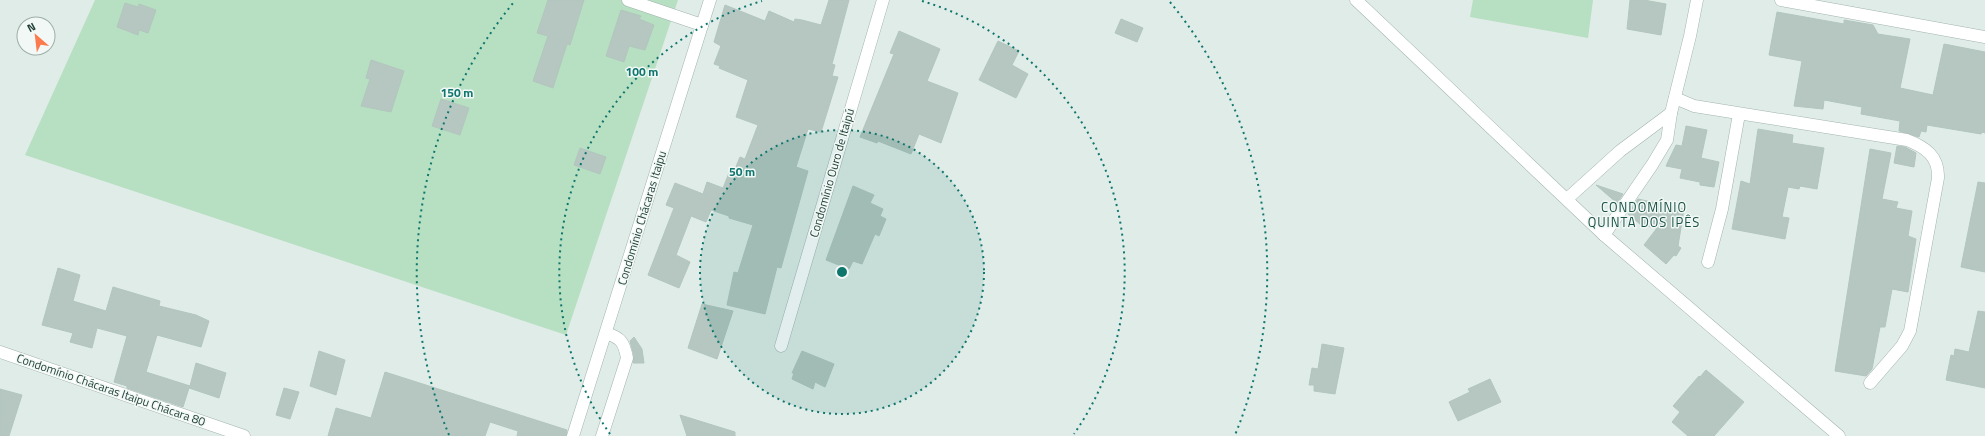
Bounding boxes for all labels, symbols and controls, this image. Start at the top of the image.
north arrow [16,16,56,56]
text: N [24,18,38,36]
text: 100 m [626,62,658,81]
text: 150 m [441,83,473,102]
street label: Condomínio Ouro de Itaipú [804,106,859,240]
street label: Condomínio Chácaras Itaipu [612,148,671,287]
text: 50 m [729,162,755,181]
district label: CONDOMÍNIO QUINTA DOS IPÊS [1588,197,1700,232]
centre of rings [835,265,849,279]
street label: Condomínio Chácaras Itaipu Chácara 80 [14,348,209,431]

